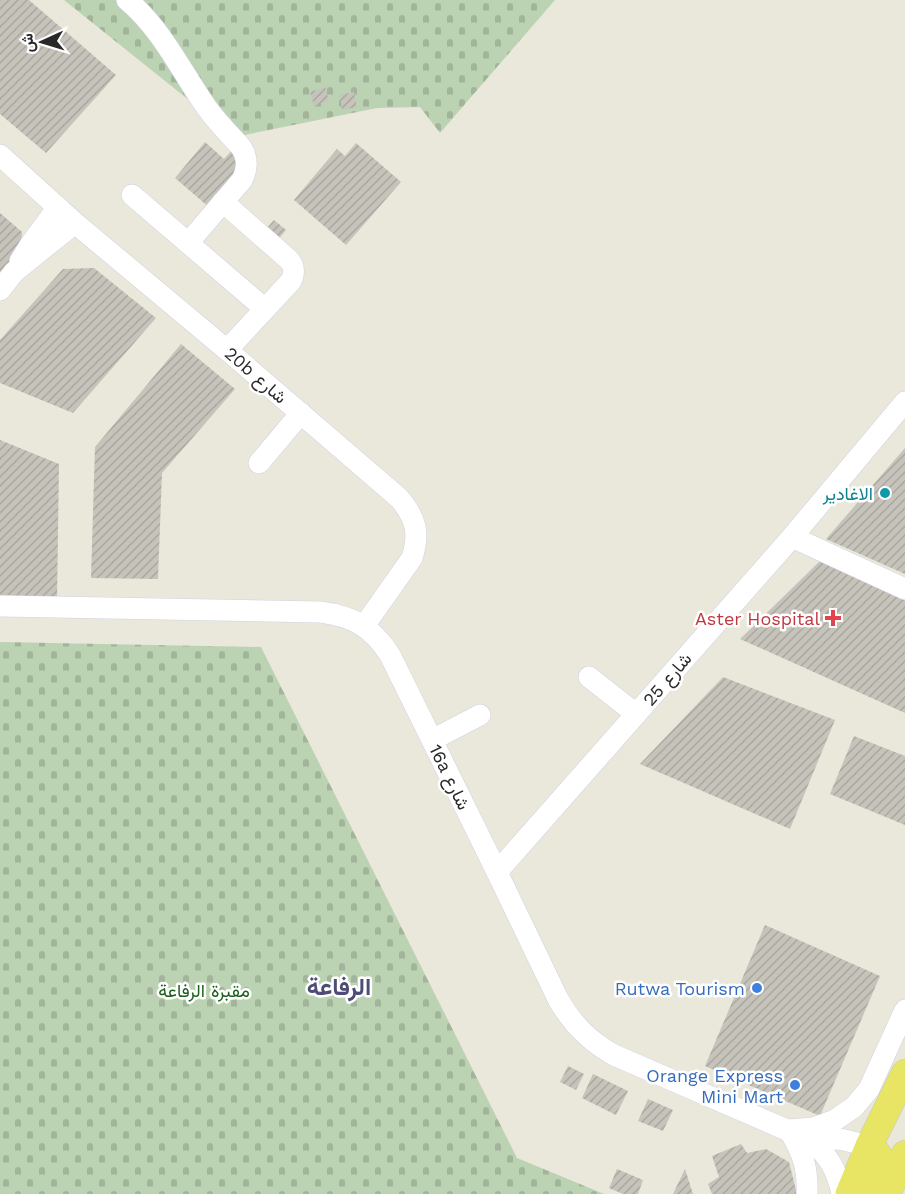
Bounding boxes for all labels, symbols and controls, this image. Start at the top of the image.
north arrow [12,12,72,72]
text: ش [17,33,38,53]
street label: 20b شارع [219,342,291,409]
place label: الاغادیر [822,483,873,505]
marker: الاغادیر [878,486,892,500]
place label: Aster Hospital [695,608,820,629]
marker: Aster Hospital [824,609,842,627]
street label: شارع 25 [638,648,697,711]
street label: 16a شارع [423,741,475,814]
district label: الرفاعة [307,973,371,1002]
place label: Rutwa Tourism [615,978,745,999]
park label: مقبرة الرفاعة [158,980,250,1002]
marker: Rutwa Tourism [750,981,764,995]
place label: Orange Express Mini Mart [646,1065,783,1107]
marker: Orange Express Mini Mart [788,1078,802,1092]

